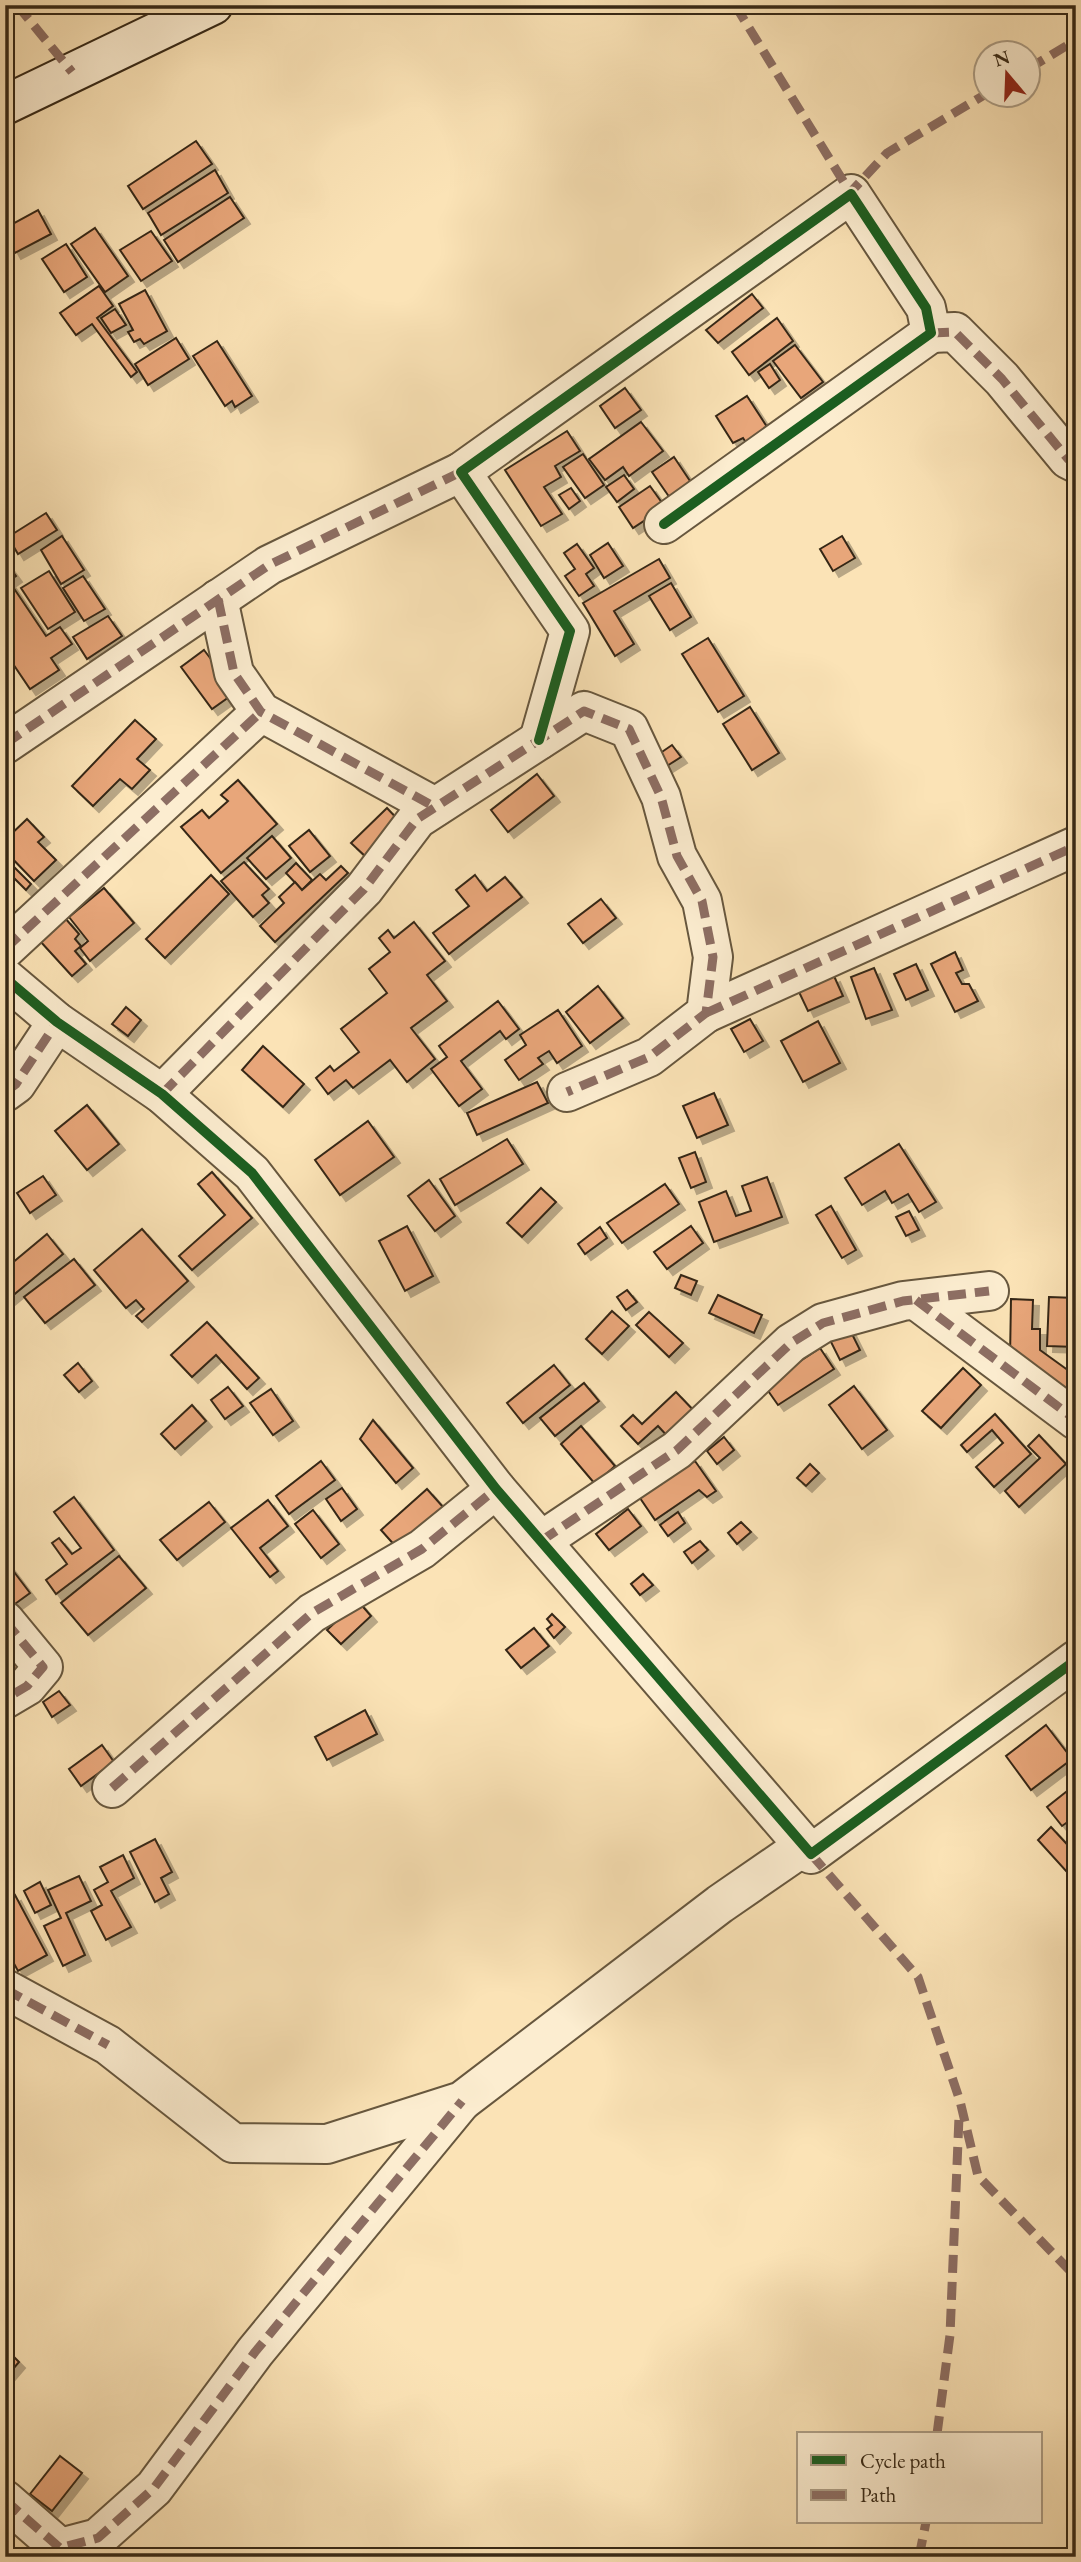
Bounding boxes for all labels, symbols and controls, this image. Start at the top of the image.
north arrow [972,38,1042,108]
text: N [990,44,1014,73]
legend [797,2432,1042,2524]
text: Cycle path [860,2447,946,2474]
text: Path [860,2481,897,2508]

